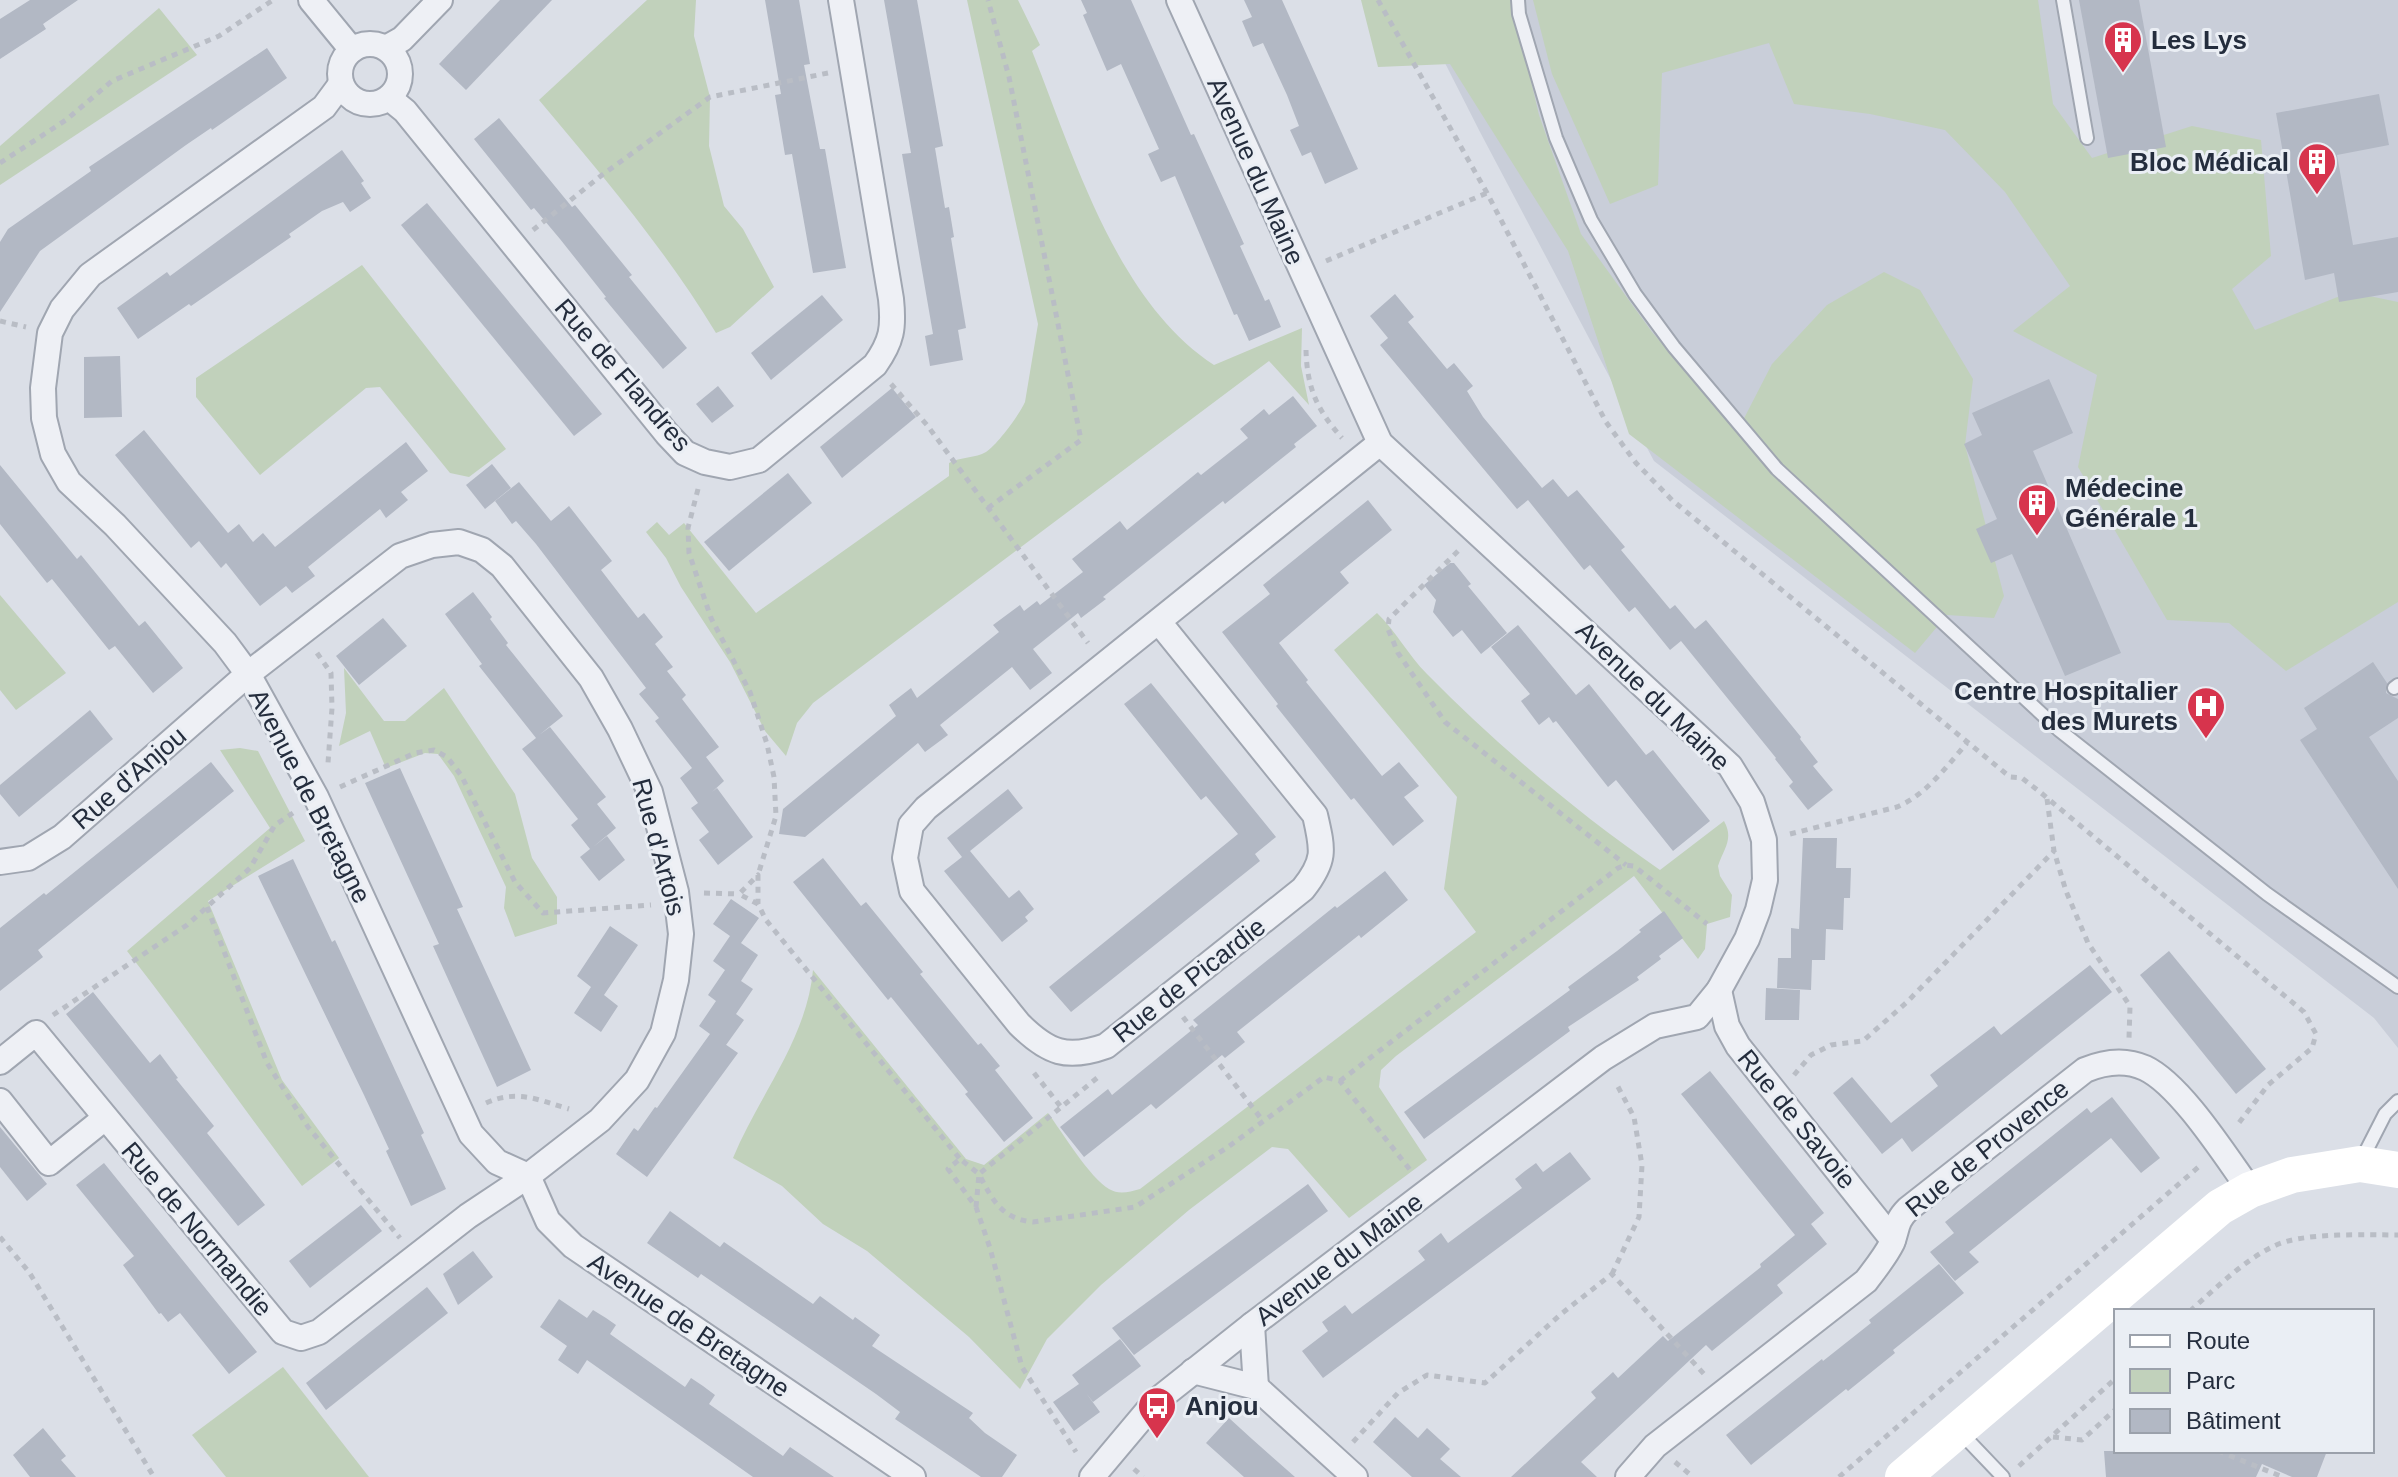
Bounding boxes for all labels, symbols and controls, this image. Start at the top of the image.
building icon: Les Lys [2102,19,2144,74]
place label: Les Lys [2151,25,2247,55]
street label: Avenue du Maine [1201,73,1311,269]
building icon: Bloc Médical [2296,141,2338,196]
place label: Bloc Médical [2130,147,2289,177]
street label: Rue de Flandres [549,293,697,457]
place label: Médecine Générale 1 [2065,473,2198,533]
building icon: Médecine Générale 1 [2016,482,2058,537]
street label: Avenue du Maine [1570,615,1736,777]
place label: Centre Hospitalier des Murets [1954,676,2178,736]
street label: Avenue de Bretagne [243,684,377,908]
hospital icon: Centre Hospitalier des Murets [2185,685,2227,740]
street label: Rue d'Anjou [66,720,192,836]
street label: Rue d'Artois [626,775,692,919]
street label: Rue de Picardie [1107,911,1271,1049]
street label: Rue de Savoie [1732,1043,1862,1195]
street label: Rue de Provence [1899,1073,2075,1223]
street label: Rue de Normandie [115,1136,279,1322]
street label: Avenue du Maine [1249,1186,1429,1332]
street label: Avenue de Bretagne [583,1246,795,1404]
legend [2114,1309,2374,1453]
text: Route [2186,1327,2250,1354]
text: Parc [2186,1367,2235,1394]
bus stop icon: Anjou [1136,1385,1178,1440]
place label: Anjou [1185,1391,1259,1421]
text: Bâtiment [2186,1407,2281,1434]

